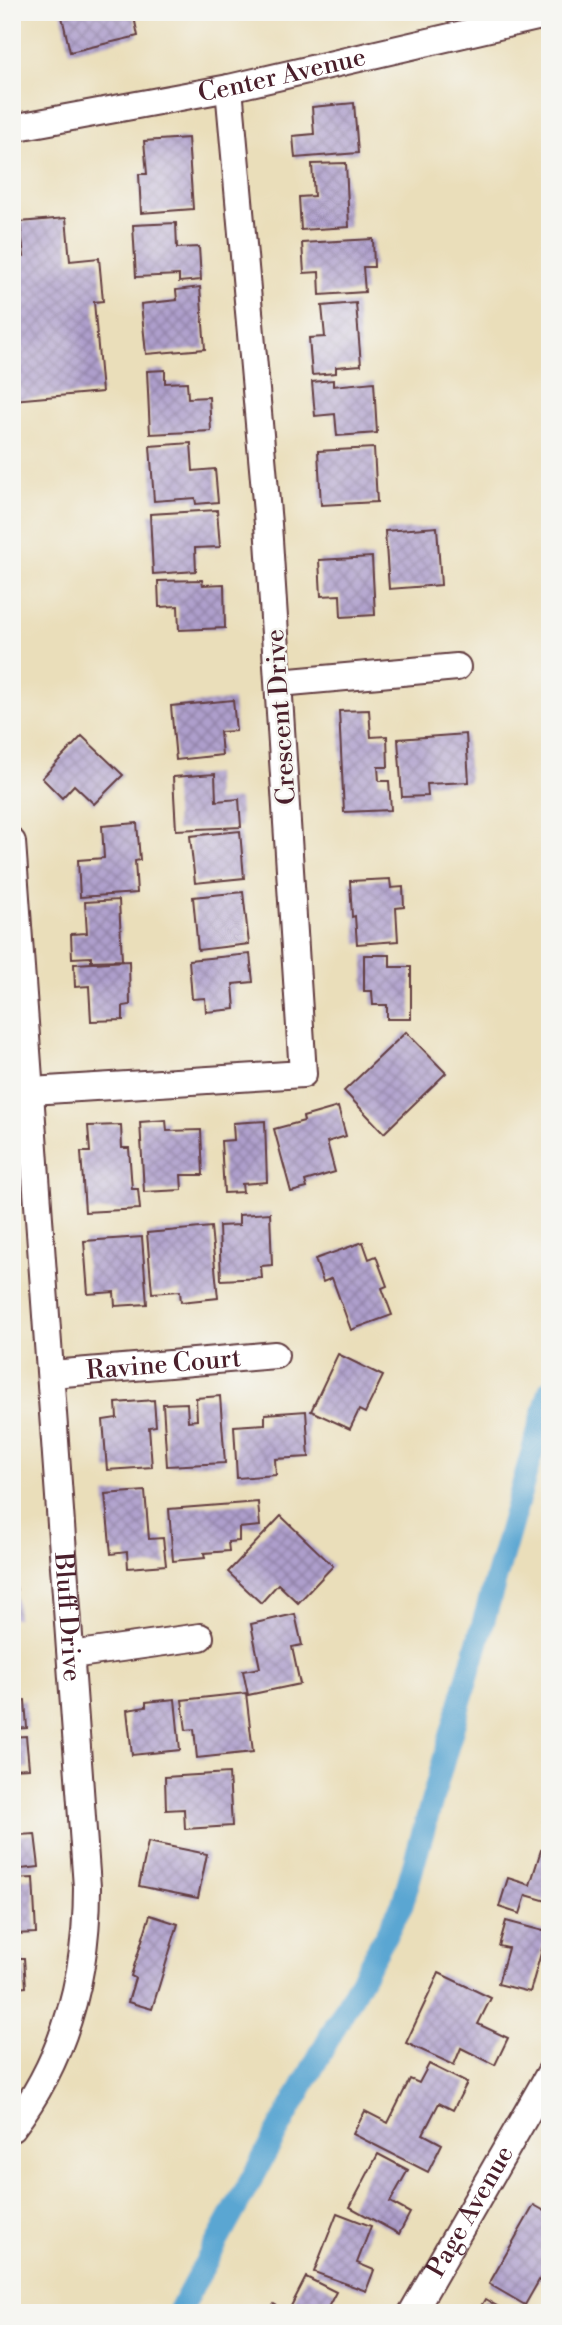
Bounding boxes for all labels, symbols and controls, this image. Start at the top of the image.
street label: Center Avenue [195,41,369,109]
street label: Crescent Drive [259,628,303,806]
street label: Ravine Court [85,1342,242,1387]
street label: Bluff Drive [47,1550,88,1683]
street label: Page Avenue [420,2140,521,2283]

